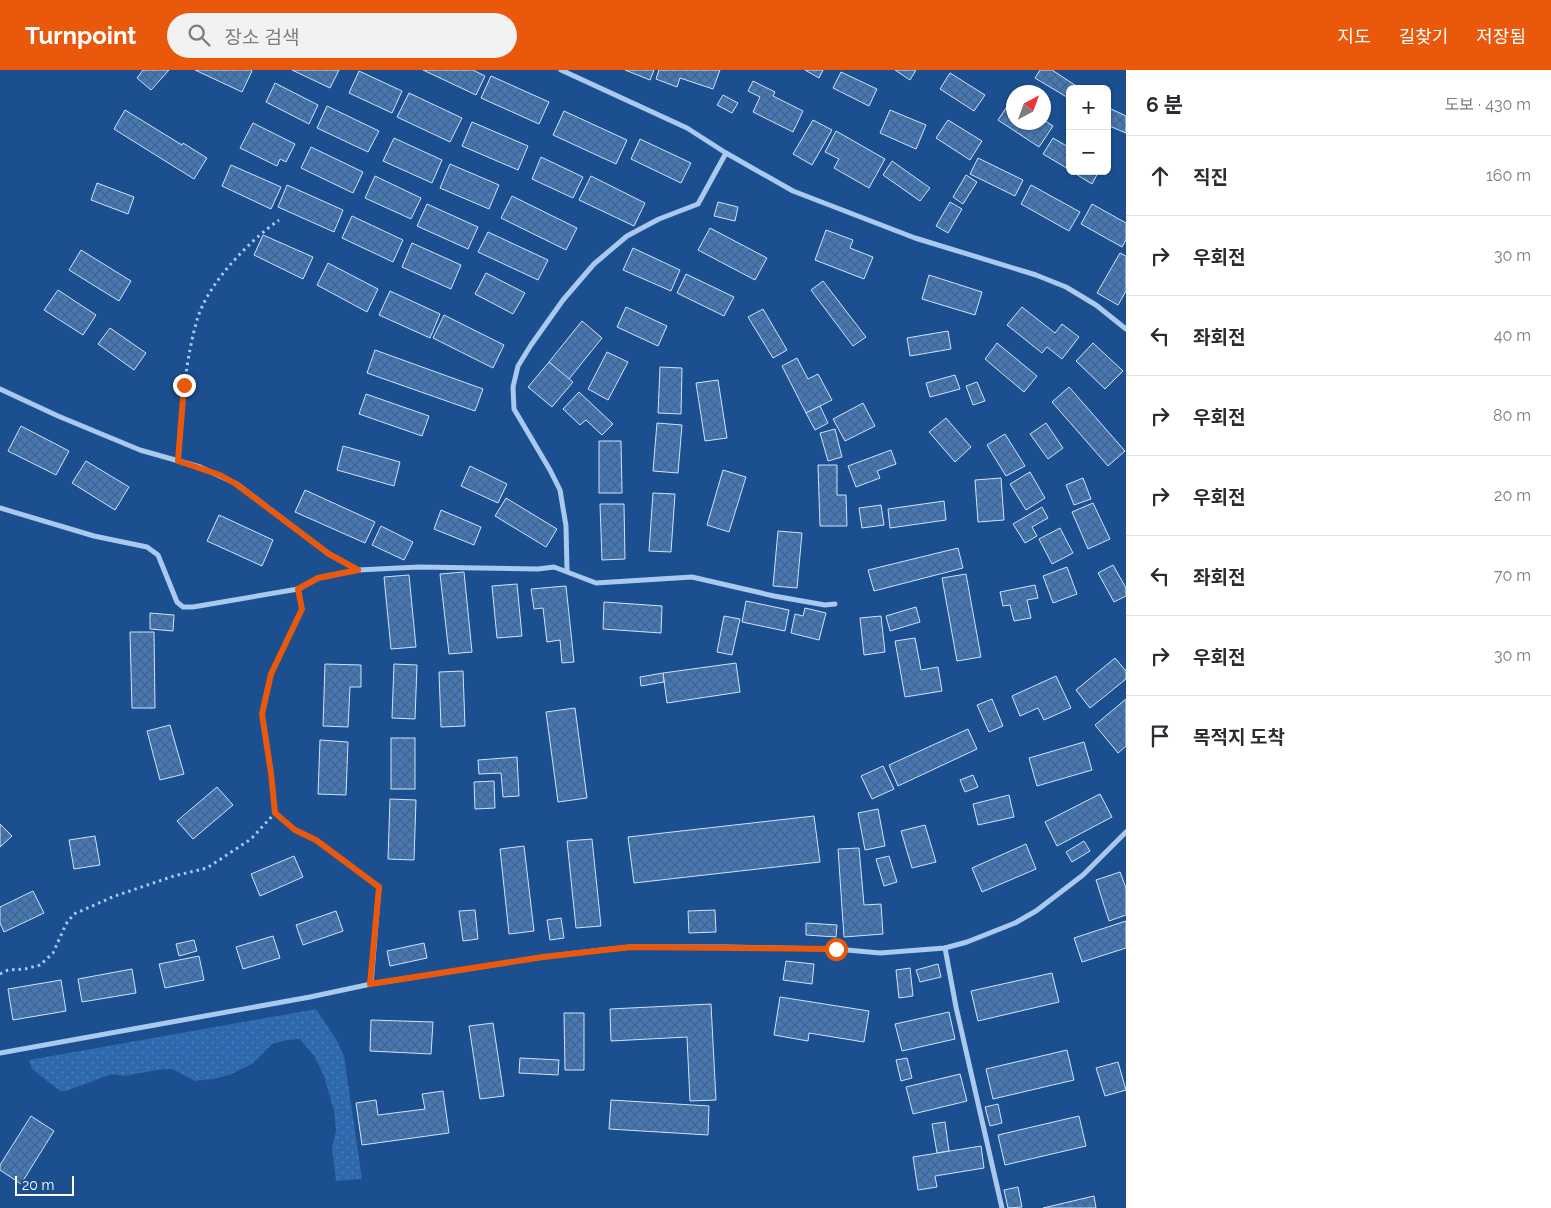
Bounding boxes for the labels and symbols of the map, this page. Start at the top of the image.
north arrow [1006,85,1051,130]
route end [173,374,196,397]
route start [825,938,848,961]
scale bar [15,1173,74,1196]

